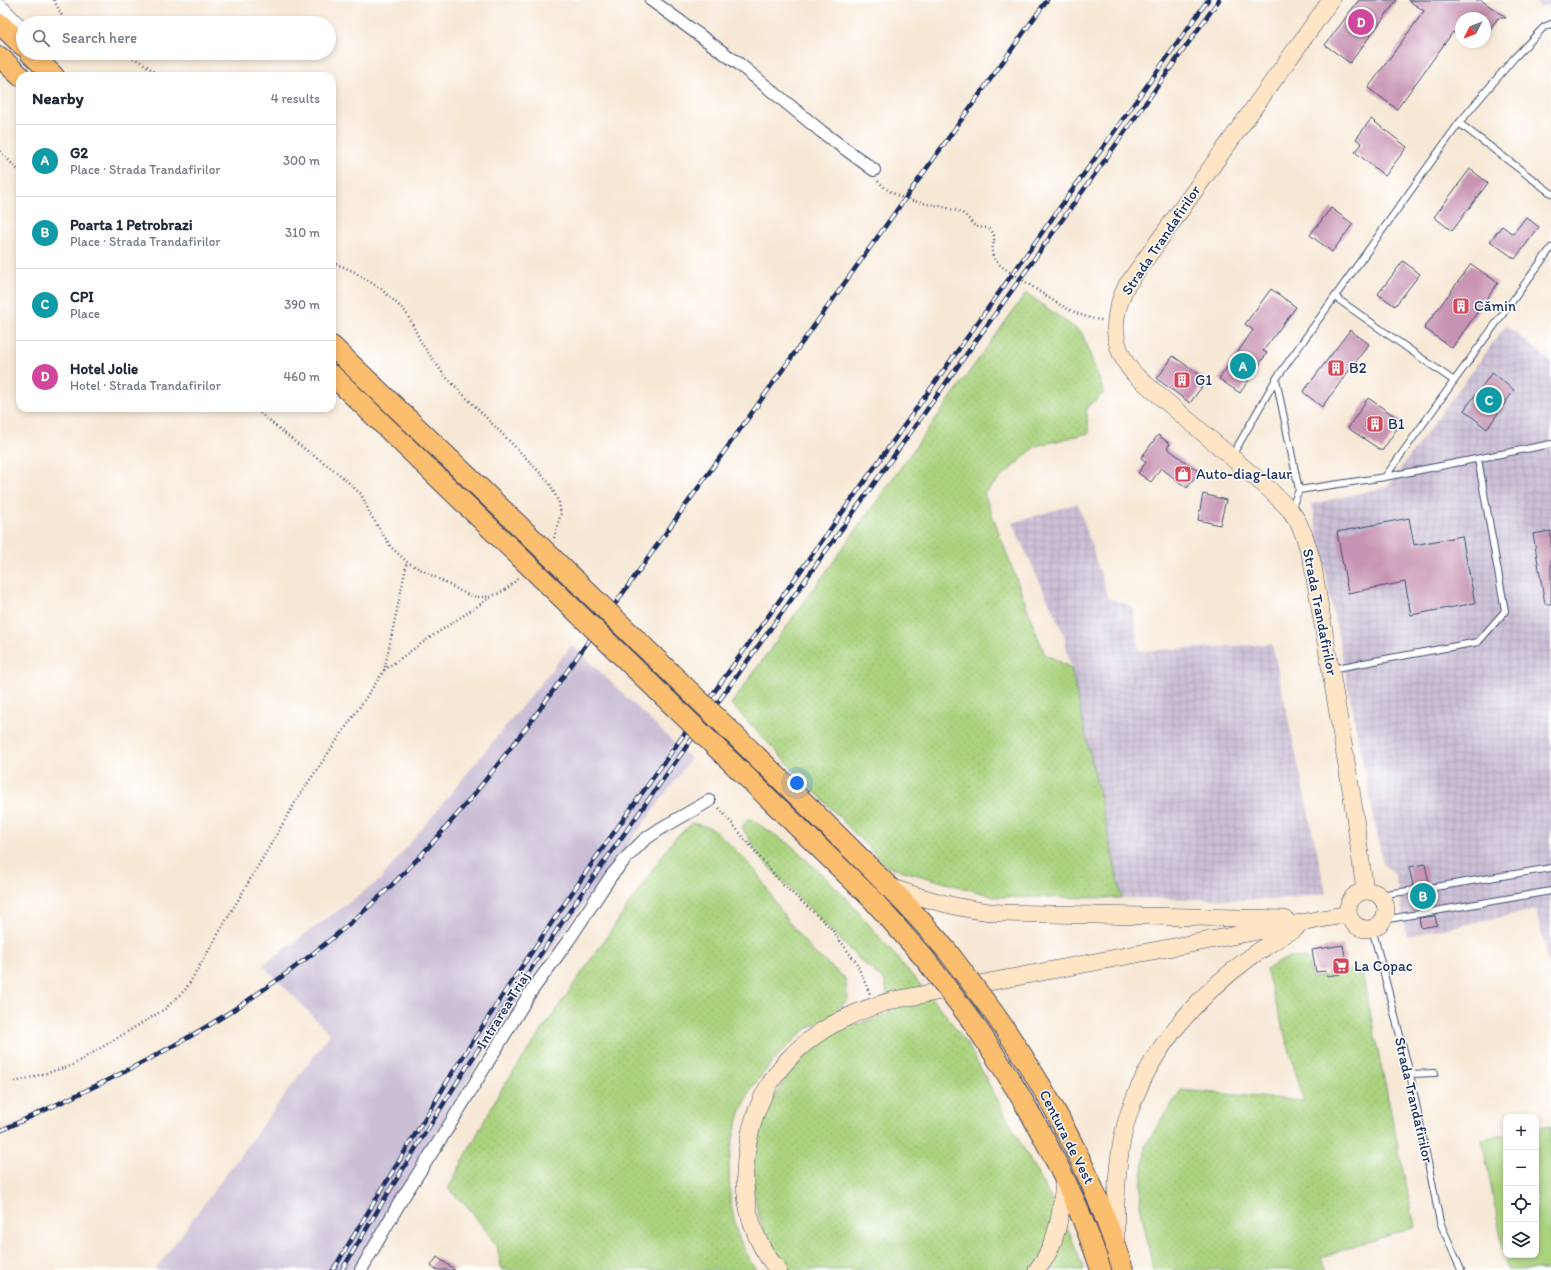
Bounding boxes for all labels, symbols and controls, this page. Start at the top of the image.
pin: D [1348,7,1374,37]
north arrow [1455,12,1491,48]
search box [16,16,336,60]
icon: search [30,27,52,49]
text: Search here [62,29,137,47]
text: Nearby [32,88,84,108]
text: 4 results [271,91,320,106]
text: G2 [70,144,88,162]
text: A [41,153,49,168]
text: 300 m [283,153,320,168]
text: Place · Strada Trandafirilor [70,162,220,177]
street label: Strada Trandafirilor [1118,182,1204,298]
text: Poarta 1 Petrobrazi [70,216,193,234]
text: B [41,225,49,240]
text: 310 m [285,225,320,240]
text: Place · Strada Trandafirilor [70,234,220,249]
text: CPI [70,288,94,306]
building icon: Cămin [1451,296,1471,316]
text: C [41,297,49,312]
text: 390 m [284,297,320,312]
place label: Cămin [1474,297,1516,315]
text: Place [70,306,100,321]
pin: A [1230,351,1256,381]
building icon: B2 [1326,358,1346,378]
place label: B2 [1349,359,1367,377]
text: Hotel Jolie [70,360,138,378]
text: D [41,369,49,384]
text: 460 m [283,369,320,384]
building icon: G1 [1172,370,1192,390]
place label: G1 [1195,371,1212,389]
text: Hotel · Strada Trandafirilor [70,378,221,393]
pin: C [1476,385,1502,415]
building icon: B1 [1365,414,1385,434]
place label: B1 [1388,415,1405,433]
shop icon: Auto-diag-laur [1173,464,1193,484]
place label: Auto-diag-laur [1196,465,1292,483]
street label: Strada Trandafirilor [1299,547,1341,677]
your location [787,773,807,793]
pin: B [1410,881,1436,911]
supermarket icon: La Copac [1331,956,1351,976]
place label: La Copac [1354,957,1413,975]
street label: Intrarea Triaj [472,968,534,1052]
street label: Strada Trandafirilor [1391,1035,1437,1165]
street label: Centura de Vest [1036,1087,1099,1187]
map controls [1503,1114,1539,1258]
button: + [1503,1114,1539,1150]
button: − [1503,1150,1539,1186]
button: locate [1503,1186,1539,1222]
button: layers [1503,1222,1539,1258]

